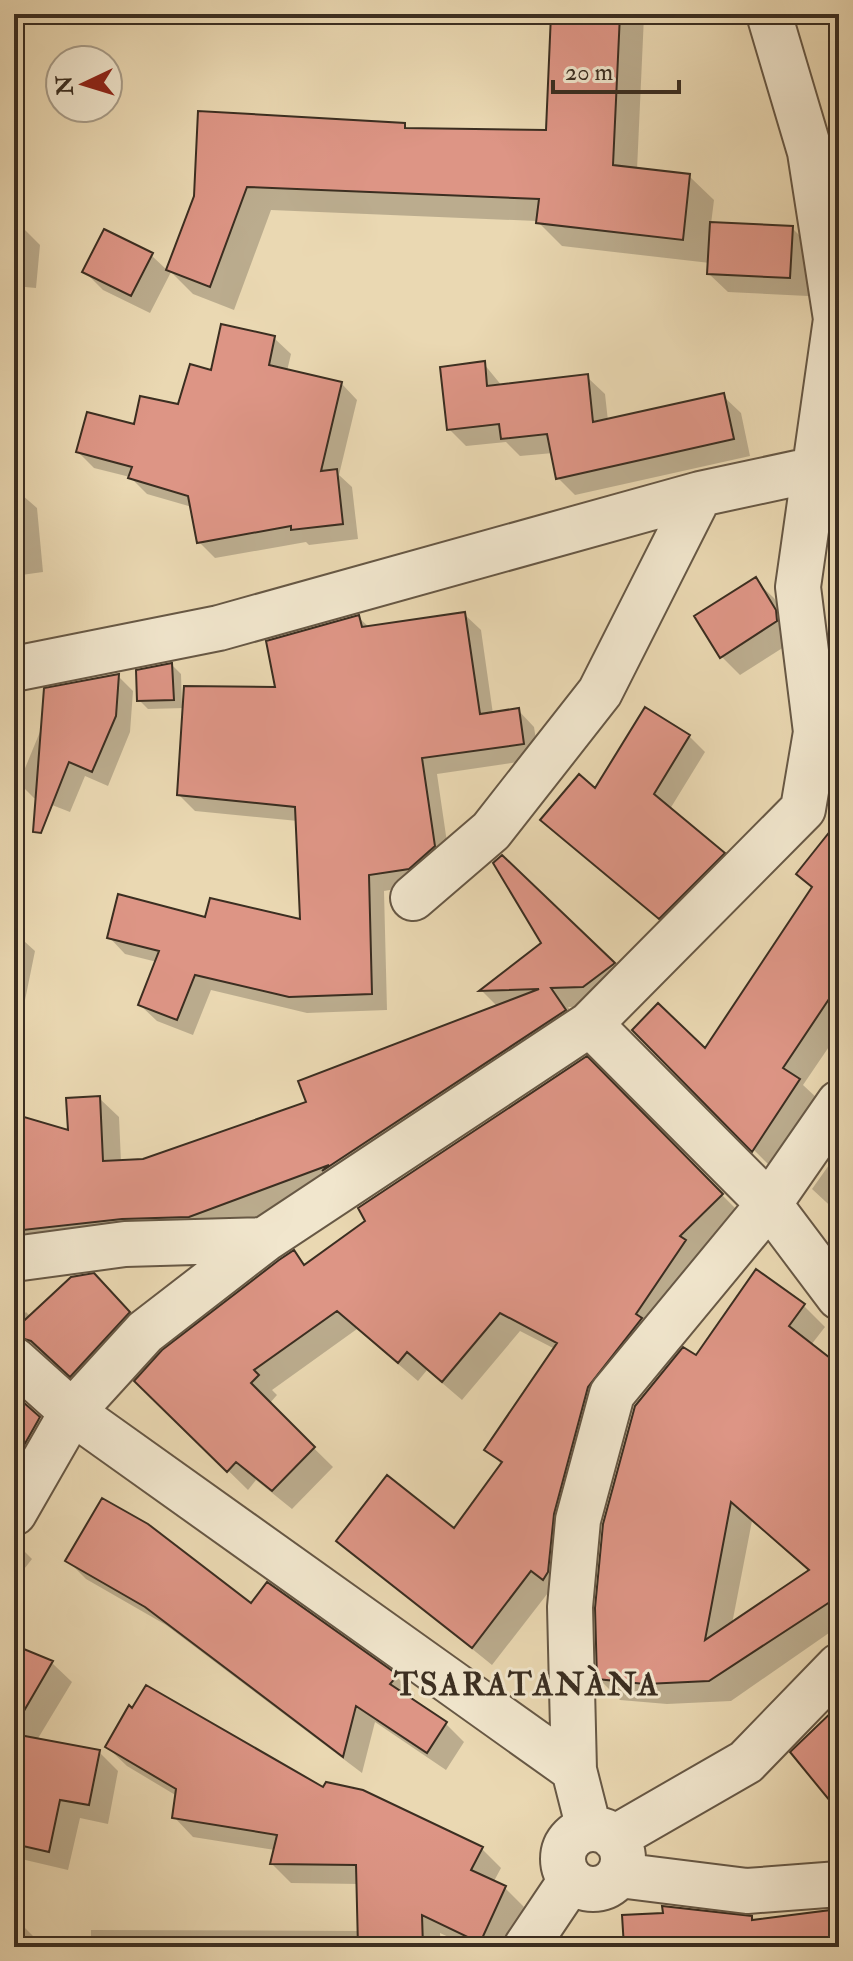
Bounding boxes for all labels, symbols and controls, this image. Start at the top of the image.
north arrow [44,44,124,124]
scale bar [553,44,679,94]
text: 20 m [565,57,614,88]
text: N [50,74,80,97]
district label: TSARATANÀNA [393,1664,660,1705]

